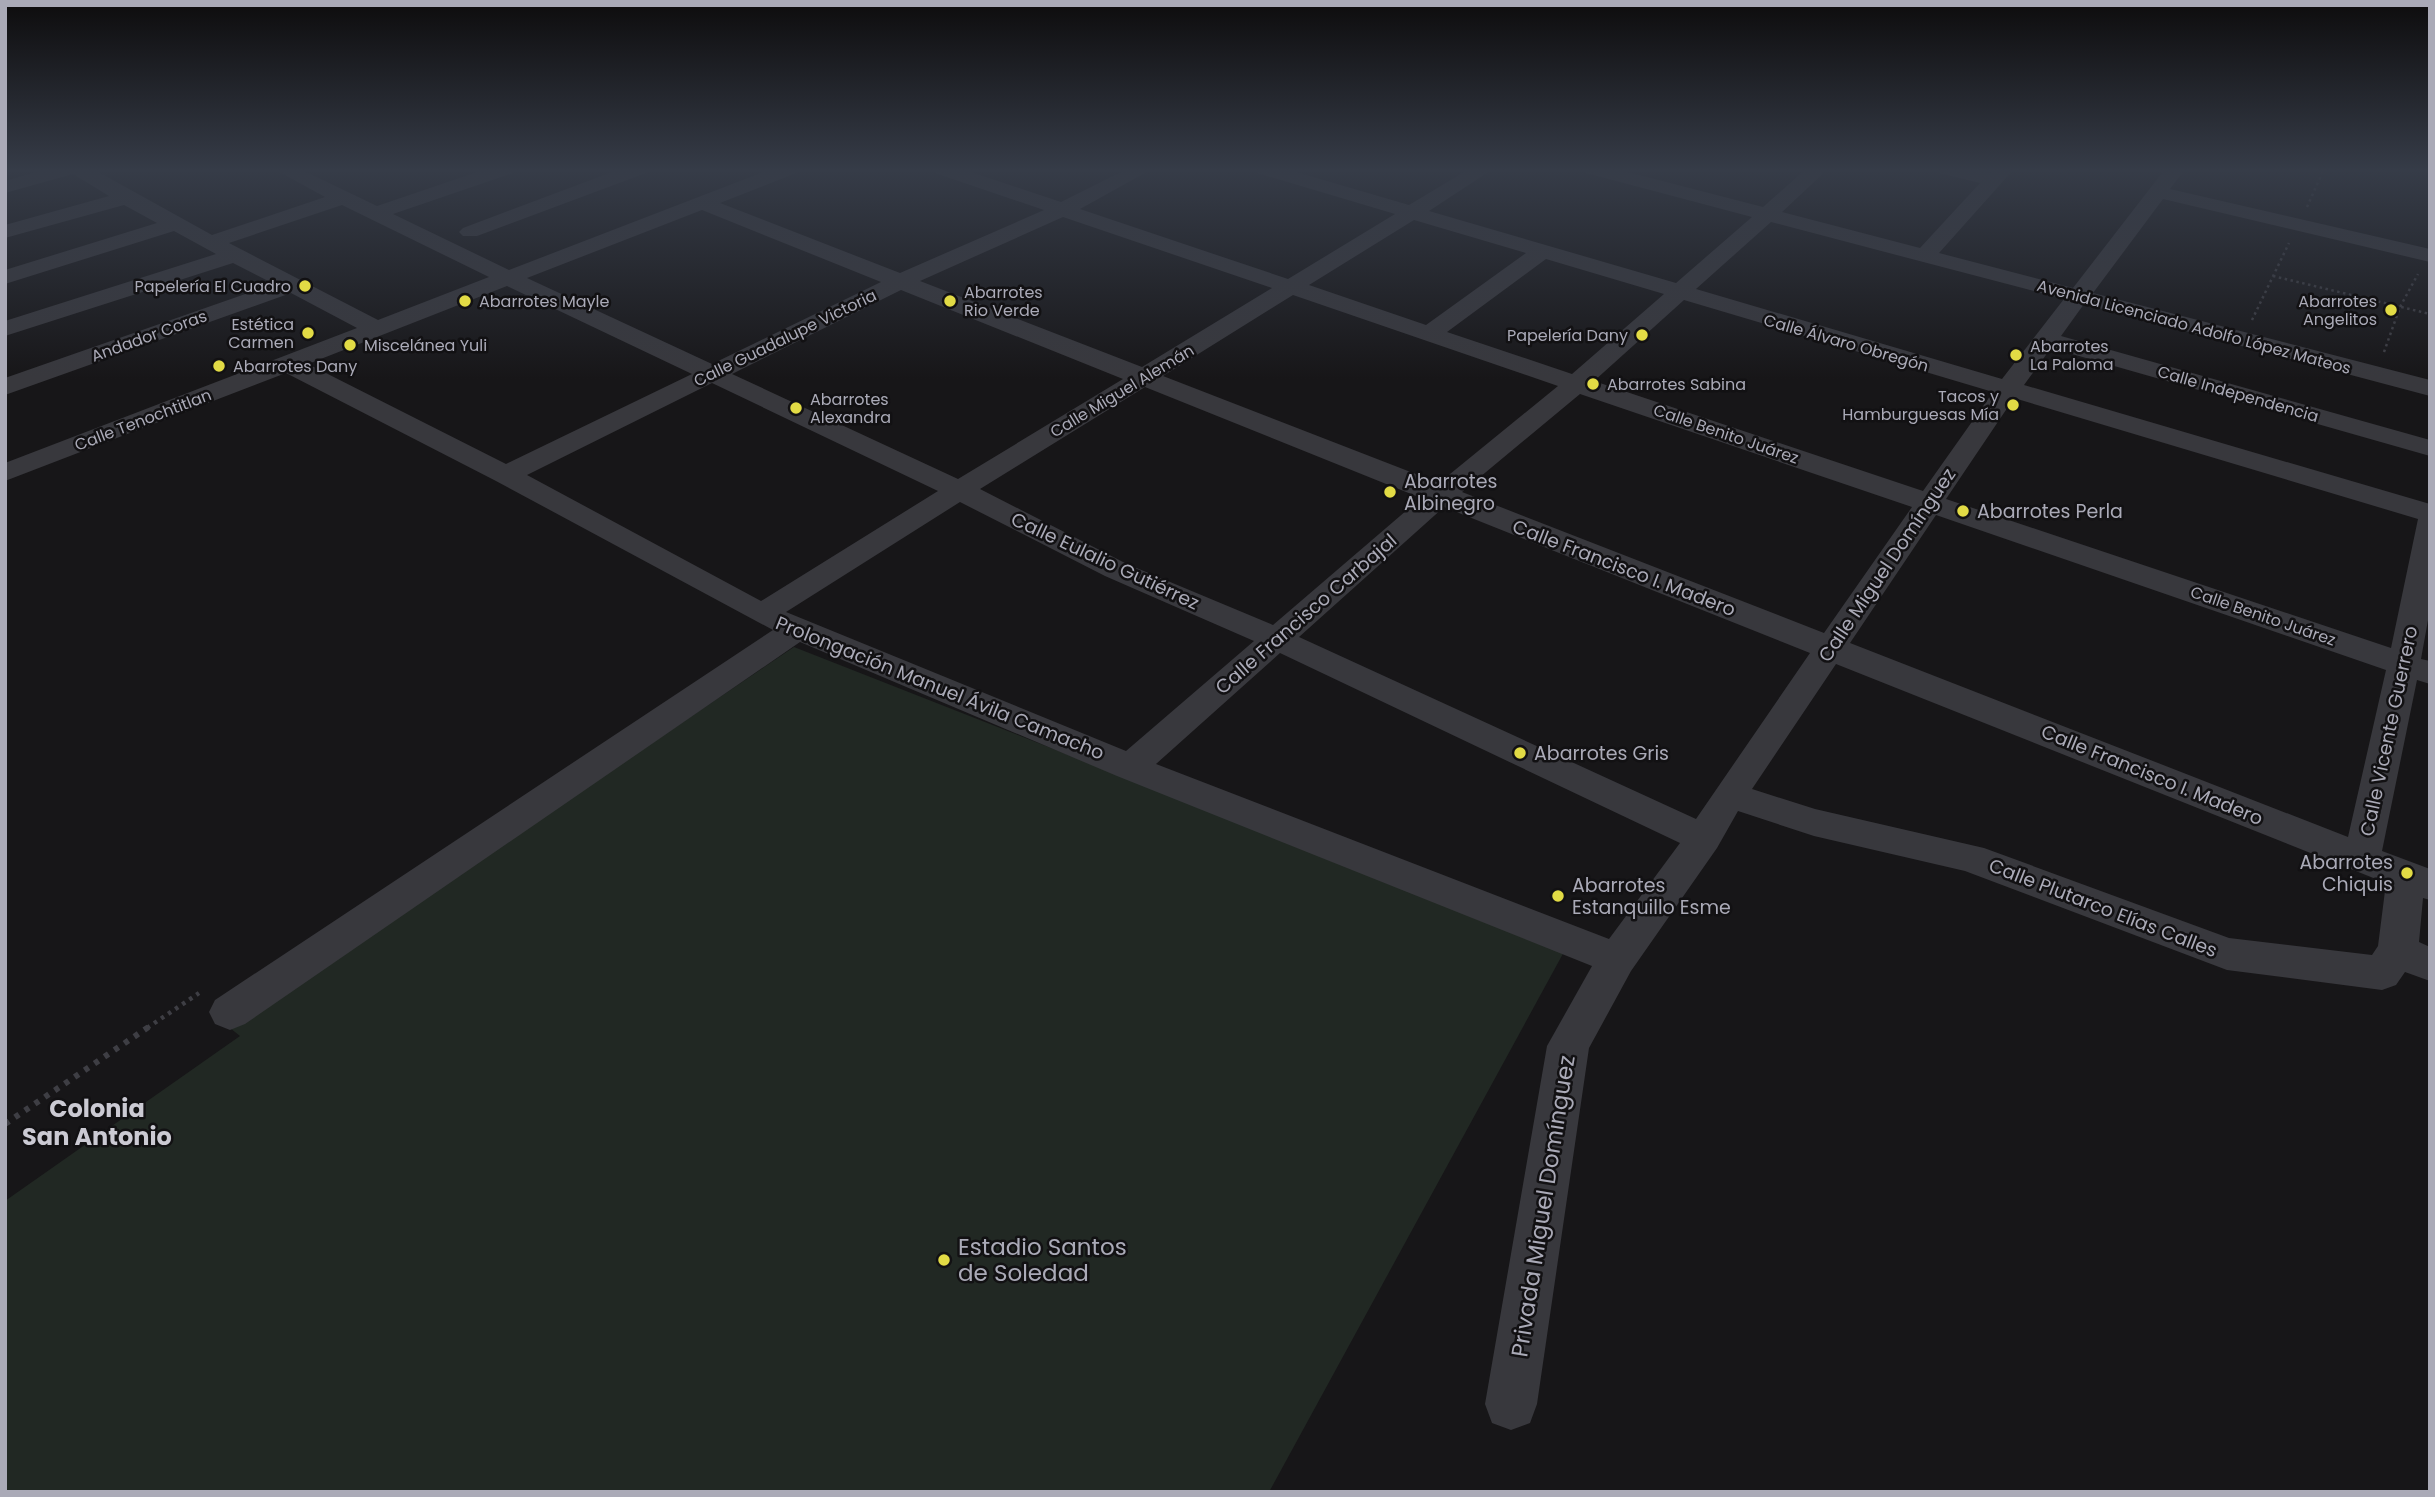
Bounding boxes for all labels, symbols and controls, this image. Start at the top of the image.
street label: Avenida Licenciado Adolfo López Mateos [2034,274,2354,380]
place label: Papelería El Cuadro [134,275,291,298]
marker: Papelería El Cuadro [297,278,313,294]
place label: Abarrotes Rio Verde [964,281,1043,322]
street label: Calle Guadalupe Victoria [690,284,880,392]
place label: Abarrotes Mayle [479,290,609,313]
place label: Abarrotes Angelitos [2298,290,2377,331]
marker: Abarrotes Mayle [457,293,473,309]
marker: Abarrotes Rio Verde [942,293,958,309]
marker: Abarrotes Angelitos [2383,302,2399,318]
street label: Andador Coras [88,304,210,368]
street label: Calle Álvaro Obregón [1761,308,1931,378]
place label: Estética Carmen [228,313,294,354]
place label: Papelería Dany [1507,324,1628,347]
marker: Estética Carmen [300,325,316,341]
marker: Papelería Dany [1634,327,1650,343]
place label: Miscelánea Yuli [364,334,487,357]
place label: Abarrotes La Paloma [2030,335,2114,376]
marker: Miscelánea Yuli [342,337,358,353]
street label: Calle Miguel Alemán [1046,339,1198,443]
marker: Abarrotes La Paloma [2008,347,2024,363]
place label: Abarrotes Dany [233,355,357,378]
marker: Abarrotes Dany [211,358,227,374]
street label: Calle Independencia [2155,360,2321,428]
place label: Abarrotes Sabina [1607,373,1746,396]
marker: Abarrotes Sabina [1585,376,1601,392]
street label: Calle Tenochtitlan [71,383,215,457]
place label: Tacos y Hamburguesas Mía [1842,385,1999,426]
place label: Abarrotes Alexandra [810,388,891,429]
marker: Tacos y Hamburguesas Mía [2005,397,2021,413]
street label: Calle Benito Juárez [1650,398,1802,470]
marker: Abarrotes Alexandra [788,400,804,416]
street label: Calle Miguel Domínguez [1812,463,1962,667]
place label: Abarrotes Albinegro [1404,468,1497,517]
marker: Abarrotes Albinegro [1382,484,1398,500]
place label: Abarrotes Perla [1977,498,2123,525]
marker: Abarrotes Perla [1955,503,1971,519]
street label: Calle Eulalio Gutiérrez [1007,506,1203,616]
street label: Calle Francisco I. Madero [1508,513,1740,623]
street label: Calle Francisco Carbajal [1209,527,1403,701]
street label: Calle Benito Juárez [2187,580,2339,652]
street label: Prolongación Manuel Ávila Camacho [772,610,1108,766]
street label: Calle Vicente Guerrero [2354,623,2424,839]
street label: Calle Francisco I. Madero [2037,718,2267,832]
place label: Abarrotes Gris [1534,740,1669,767]
marker: Abarrotes Gris [1512,745,1528,761]
place label: Abarrotes Chiquis [2300,849,2393,898]
street label: Calle Plutarco Elías Calles [1985,852,2221,964]
marker: Abarrotes Chiquis [2399,865,2415,881]
place label: Abarrotes Estanquillo Esme [1572,872,1731,921]
marker: Abarrotes Estanquillo Esme [1550,888,1566,904]
street label: Privada Miguel Domínguez [1503,1053,1583,1359]
district label: Colonia San Antonio [22,1092,172,1153]
place label: Estadio Santos de Soledad [958,1231,1127,1289]
marker: Estadio Santos de Soledad [936,1252,952,1268]

